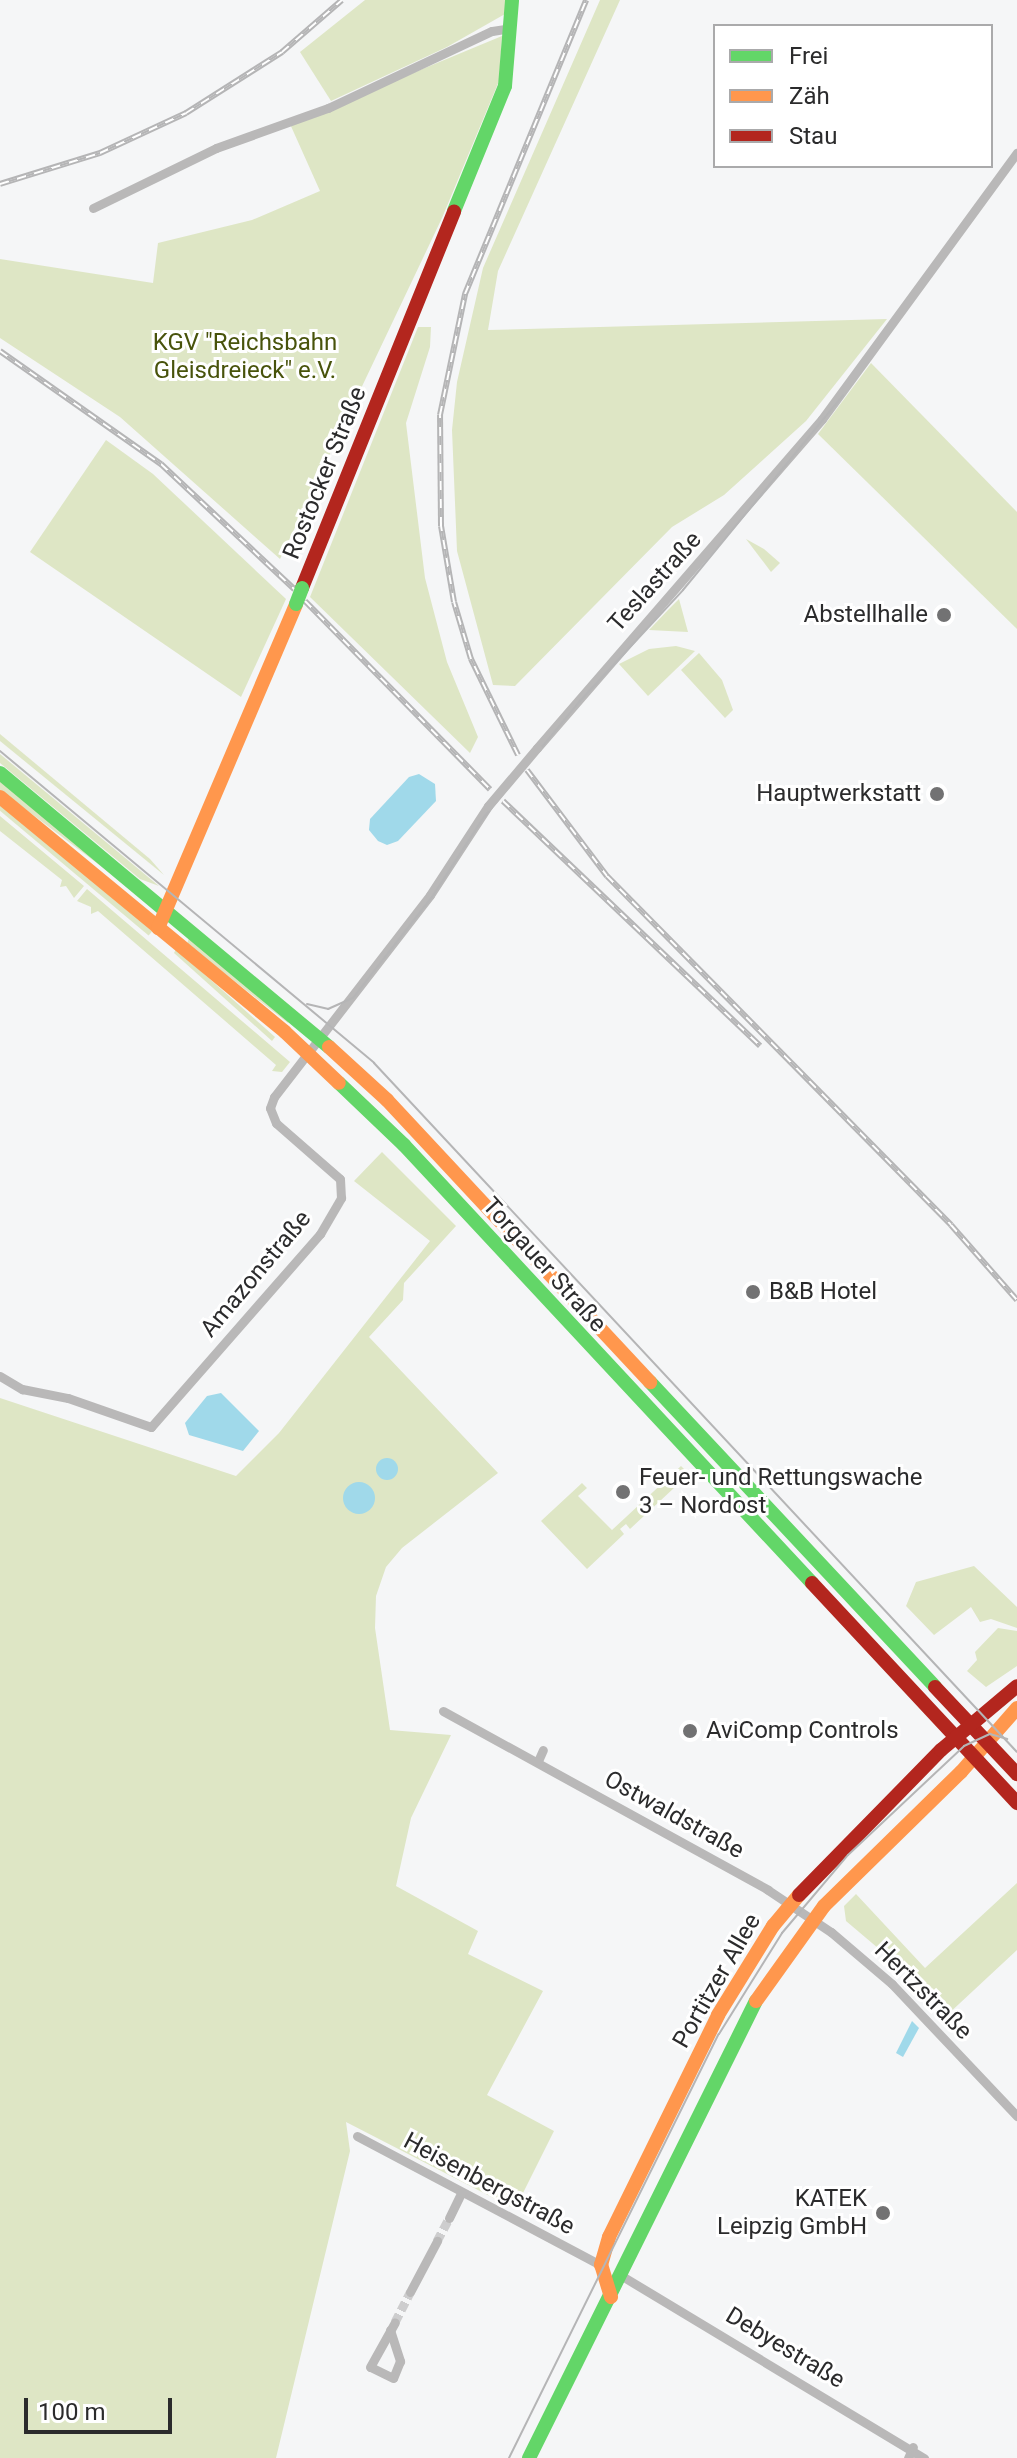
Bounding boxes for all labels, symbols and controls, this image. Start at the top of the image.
legend [713,24,993,168]
text: Frei [789,42,828,70]
text: Zäh [789,82,830,110]
text: Stau [789,122,837,150]
park label: KGV "Reichsbahn Gleisdreieck" e.V. [153,329,337,385]
street label: Rostocker Straße [277,383,373,563]
street label: Teslastraße [602,526,708,638]
place label: Abstellhalle [804,601,928,629]
marker: Abstellhalle [935,606,953,624]
place label: Hauptwerkstatt [756,780,921,808]
marker: Hauptwerkstatt [928,785,946,803]
street label: Torgauer Straße [476,1192,612,1338]
street label: Amazonstraße [195,1205,317,1343]
place label: B&B Hotel [769,1278,877,1306]
marker: B&B Hotel [744,1283,762,1301]
place label: Feuer- und Rettungswache 3 – Nordost [639,1464,923,1520]
marker: Feuer- und Rettungswache 3 – Nordost [614,1483,632,1501]
place label: AviComp Controls [706,1717,899,1745]
marker: AviComp Controls [681,1722,699,1740]
street label: Ostwaldstraße [599,1765,749,1865]
street label: Portitzer Allee [667,1909,767,2053]
street label: Hertzstraße [868,1936,978,2046]
street label: Heisenbergstraße [399,2127,579,2241]
place label: KATEK Leipzig GmbH [717,2185,867,2241]
marker: KATEK Leipzig GmbH [874,2204,892,2222]
street label: Debyestraße [720,2301,850,2395]
scale bar [28,2382,176,2432]
text: 100 m [38,2398,105,2426]

